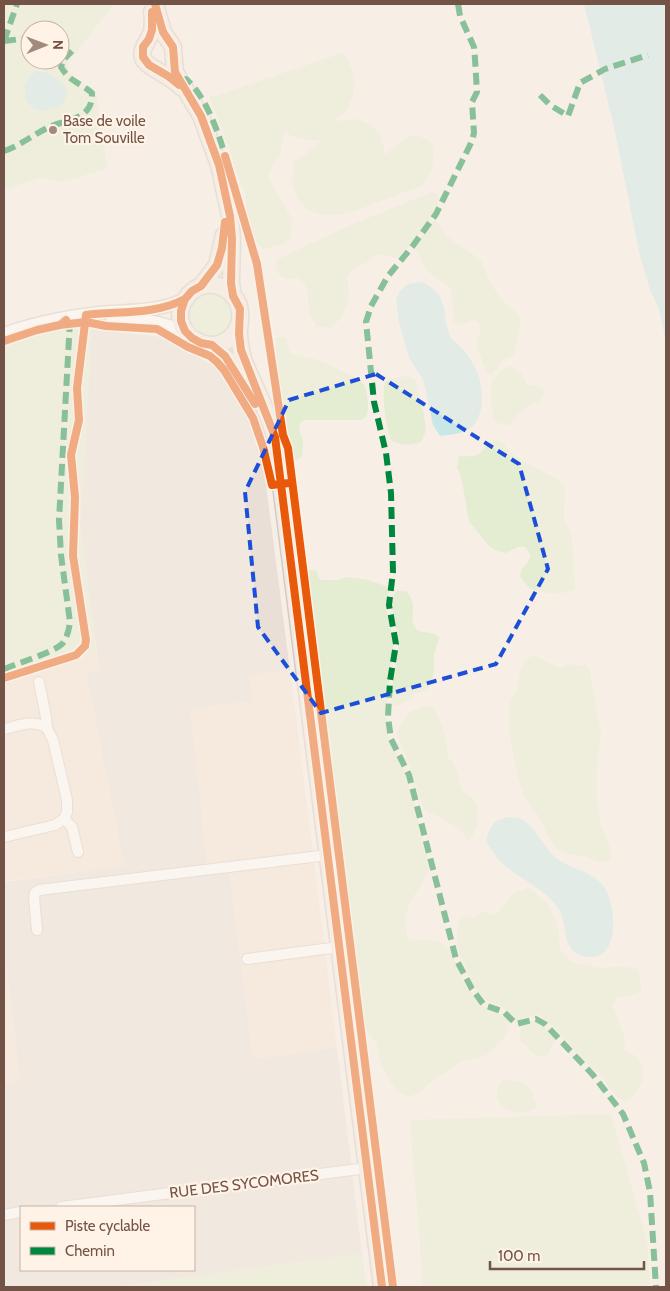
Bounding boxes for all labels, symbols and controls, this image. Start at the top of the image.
north arrow [20,20,70,70]
text: N [49,40,67,50]
place label: Base de voile Tom Souville [63,112,146,147]
marker: Base de voile Tom Souville [47,124,59,136]
street label: RUE DES SYCOMORES [168,1166,320,1202]
legend [20,1206,195,1271]
text: Piste cyclable [65,1217,151,1235]
scale bar [490,1238,644,1270]
text: Chemin [65,1242,115,1260]
text: 100 m [498,1247,540,1265]

